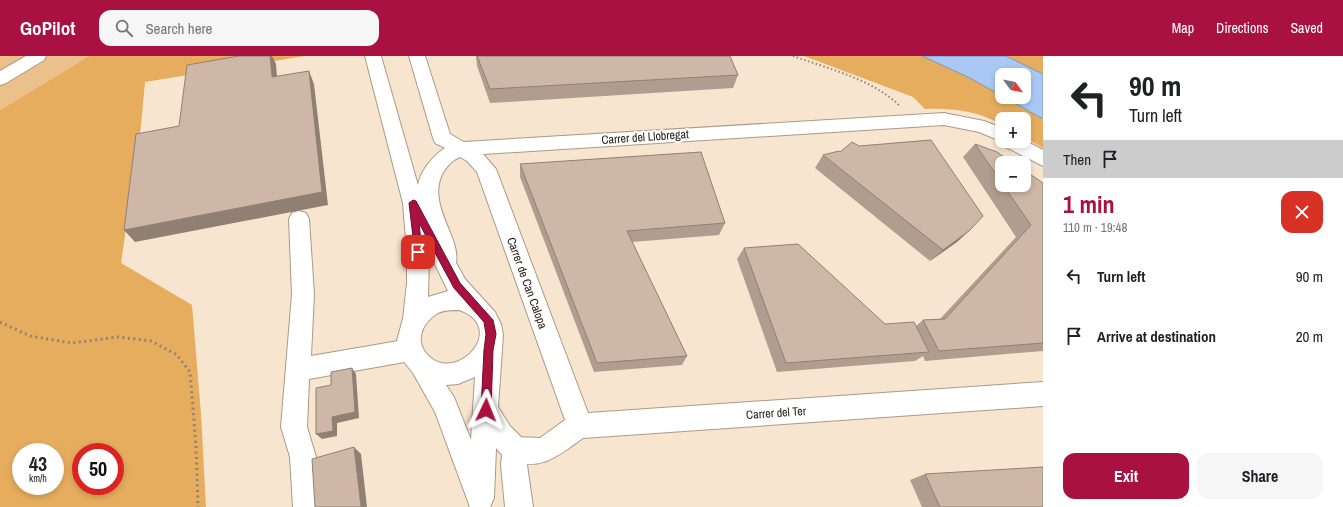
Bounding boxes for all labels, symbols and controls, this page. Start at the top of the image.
search box [99,10,379,46]
text: GoPilot [20,15,75,41]
icon: search [113,17,135,39]
text: Search here [145,18,212,39]
text: Map [1172,19,1194,37]
text: Directions [1216,19,1268,37]
text: Saved [1290,19,1323,37]
text: 90 m [1129,67,1181,105]
north arrow [995,68,1031,104]
map controls [995,68,1031,192]
icon: left [1063,72,1115,124]
text: Turn left [1129,103,1182,128]
button: + [995,112,1031,148]
street label: Carrer del Llobregat [601,126,689,148]
icon: arrive [1099,148,1121,170]
text: Then [1063,149,1091,170]
button: − [995,156,1031,192]
text: 1 min [1063,188,1114,220]
button: close [1281,191,1323,233]
text: 110 m · 19:48 [1063,219,1127,236]
pin [401,235,435,269]
street label: Carrer de Can Calopa [503,235,551,331]
icon: arrive [407,241,429,263]
icon: left [1063,265,1085,287]
text: Turn left [1097,266,1145,287]
text: 90 m [1296,266,1323,287]
icon: arrive [1063,325,1085,347]
text: Arrive at destination [1097,326,1216,347]
text: 20 m [1296,326,1323,347]
position arrow [465,389,507,431]
street label: Carrer del Ter [746,403,807,423]
speed limit sign: 50 [72,443,124,495]
text: 43 [29,450,47,477]
button: Exit [1063,453,1189,499]
button: Share [1197,453,1323,499]
text: km/h [29,472,47,485]

